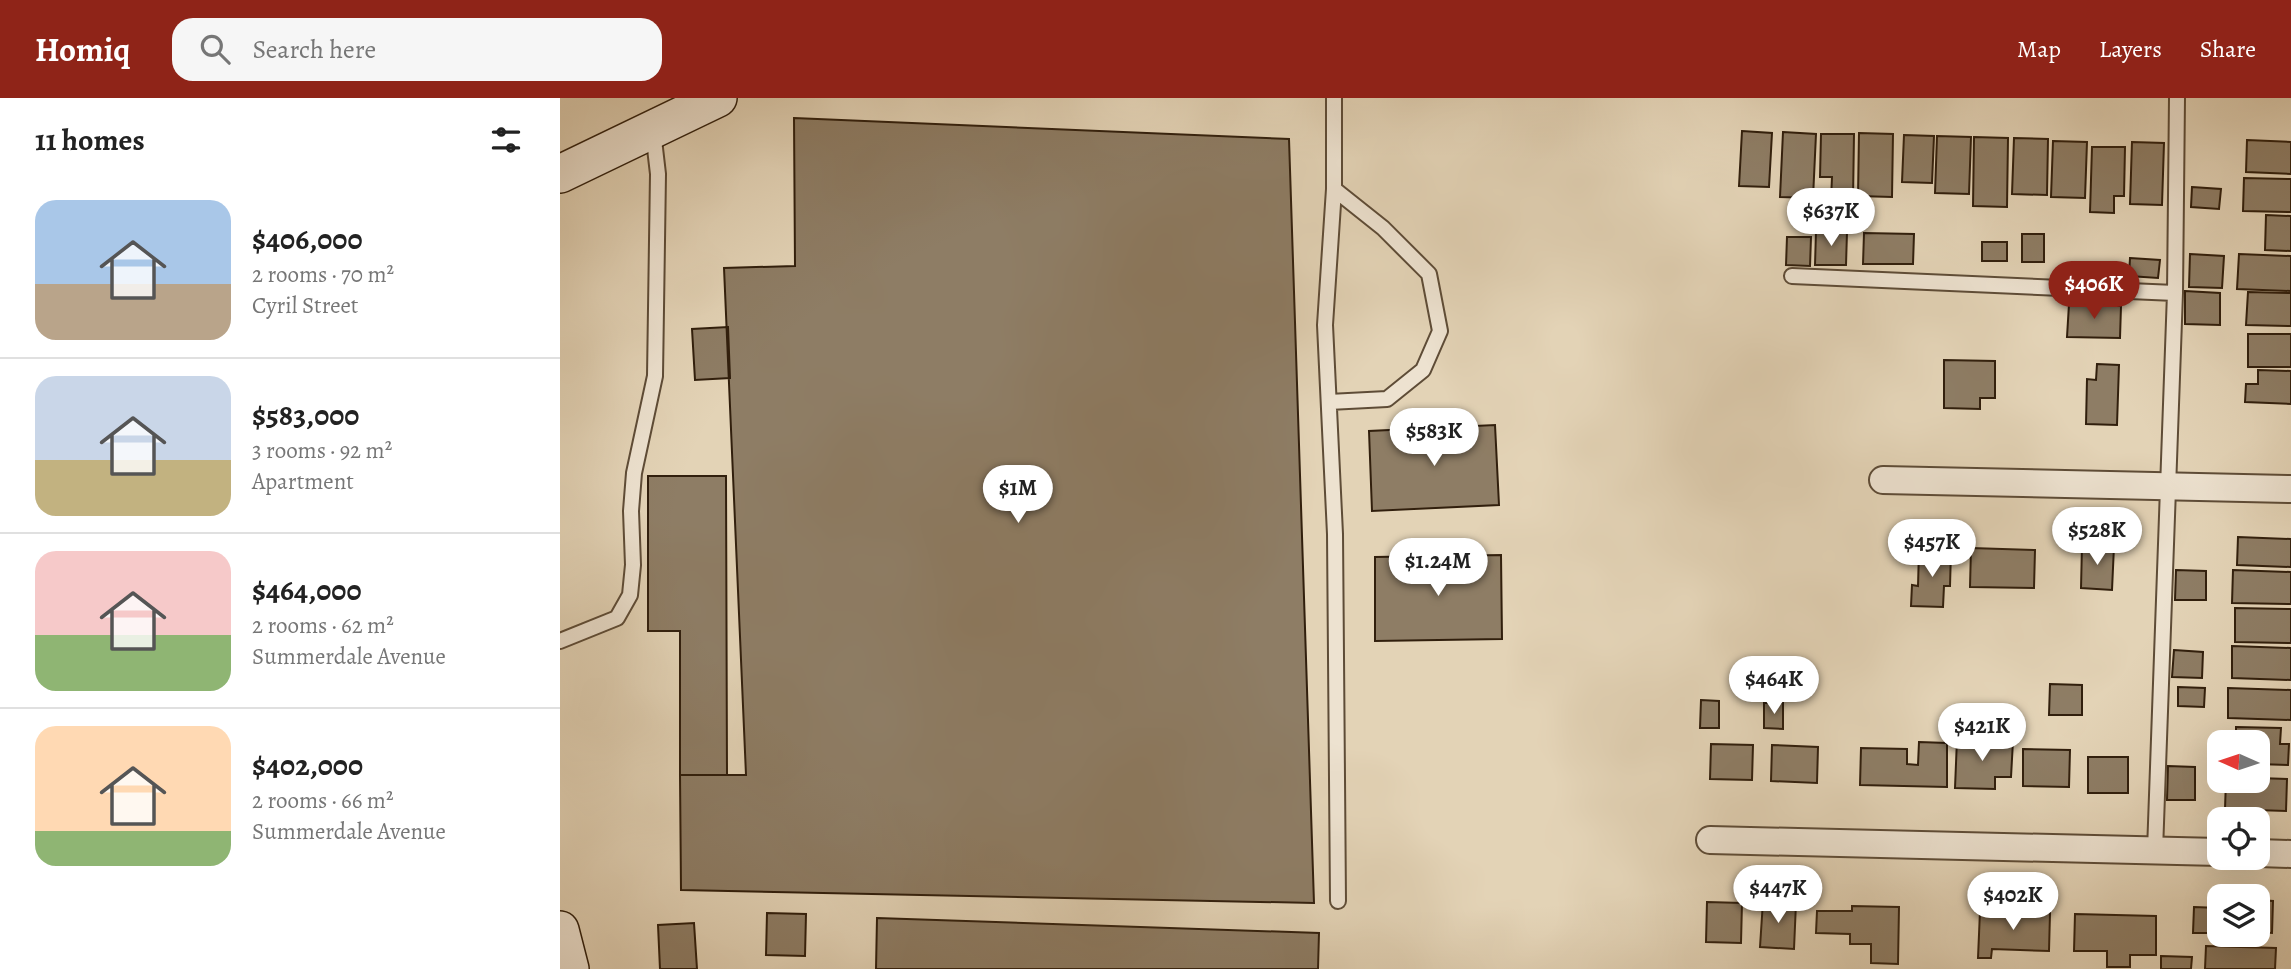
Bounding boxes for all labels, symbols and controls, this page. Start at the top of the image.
search box [172,18,662,81]
text: Homiq [35,27,130,72]
icon: search [196,30,234,68]
text: Search here [252,32,376,67]
text: Map [2017,33,2061,65]
text: Layers [2099,33,2162,65]
text: Share [2200,33,2256,65]
text: 11 homes [35,120,145,160]
icon: filters [487,121,525,159]
pin: $637K [1782,188,1880,248]
text: $637K [1803,195,1859,226]
text: $406,000 [252,219,363,259]
icon: home [91,228,175,312]
text: 2 rooms · 70 m² [252,259,394,290]
pin: $406K [2045,262,2143,321]
text: $406K [2065,268,2123,299]
text: Cyril Street [252,290,358,321]
text: $583,000 [252,395,359,435]
icon: home [91,404,175,488]
pin: $583K [1385,408,1483,468]
text: $583K [1406,415,1462,446]
text: 3 rooms · 92 m² [252,435,392,466]
text: Apartment [252,466,354,497]
pin: $1M [984,466,1052,525]
text: $1M [999,472,1037,503]
pin: $528K [2048,508,2146,567]
text: $528K [2068,514,2126,545]
pin: $457K [1883,519,1981,579]
text: $457K [1904,526,1960,557]
pin: $1.24M [1381,538,1495,598]
text: $1.24M [1405,545,1471,576]
text: $464,000 [252,570,362,610]
icon: home [91,579,175,663]
text: 2 rooms · 62 m² [252,610,394,641]
text: Summerdale Avenue [252,641,446,672]
pin: $464K [1725,656,1823,716]
text: $464K [1745,663,1803,694]
pin: $421K [1933,704,2031,763]
text: $421K [1954,710,2010,741]
north arrow [2207,730,2270,793]
map controls [2207,730,2270,947]
text: $402,000 [252,745,363,785]
icon: home [91,754,175,838]
text: 2 rooms · 66 m² [252,785,394,816]
button: locate [2207,807,2270,870]
text: Summerdale Avenue [252,816,446,847]
pin: $447K [1729,866,1827,925]
text: $447K [1749,872,1807,903]
pin: $402K [1964,872,2062,932]
text: $402K [1983,879,2043,910]
button: layers [2207,884,2270,947]

